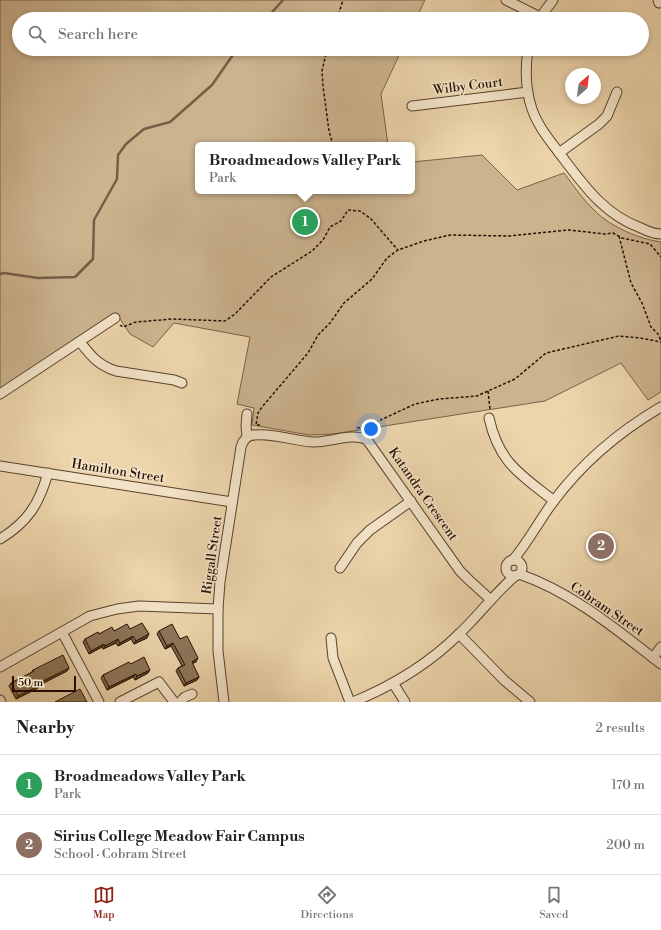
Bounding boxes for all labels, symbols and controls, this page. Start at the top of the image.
search box [12,12,649,56]
icon: search [26,23,48,45]
text: Search here [58,25,138,44]
north arrow [565,68,601,104]
street label: Wilby Court [431,74,504,98]
popup [195,142,415,194]
text: Broadmeadows Valley Park [209,151,401,170]
text: Park [209,170,236,186]
pin: 1 [292,207,318,237]
your location [361,419,381,439]
street label: Katandra Crescent [385,444,461,544]
street label: Hamilton Street [70,456,166,486]
street label: Riggall Street [199,514,225,595]
pin: 2 [588,531,614,561]
street label: Cobram Street [567,579,647,640]
scale bar [12,674,76,693]
text: 50 m [18,676,43,690]
text: Nearby [16,717,75,739]
text: 2 results [596,720,645,736]
text: Broadmeadows Valley Park [54,767,246,786]
text: 1 [26,777,32,793]
text: 170 m [611,777,645,793]
text: Park [54,786,81,802]
text: Sirius College Meadow Fair Campus [54,827,305,846]
text: 2 [25,837,33,853]
text: 200 m [606,837,645,853]
text: School · Cobram Street [54,846,187,862]
tab: Map [93,884,115,922]
tab: Directions [301,884,354,922]
tab: Saved [539,884,568,922]

